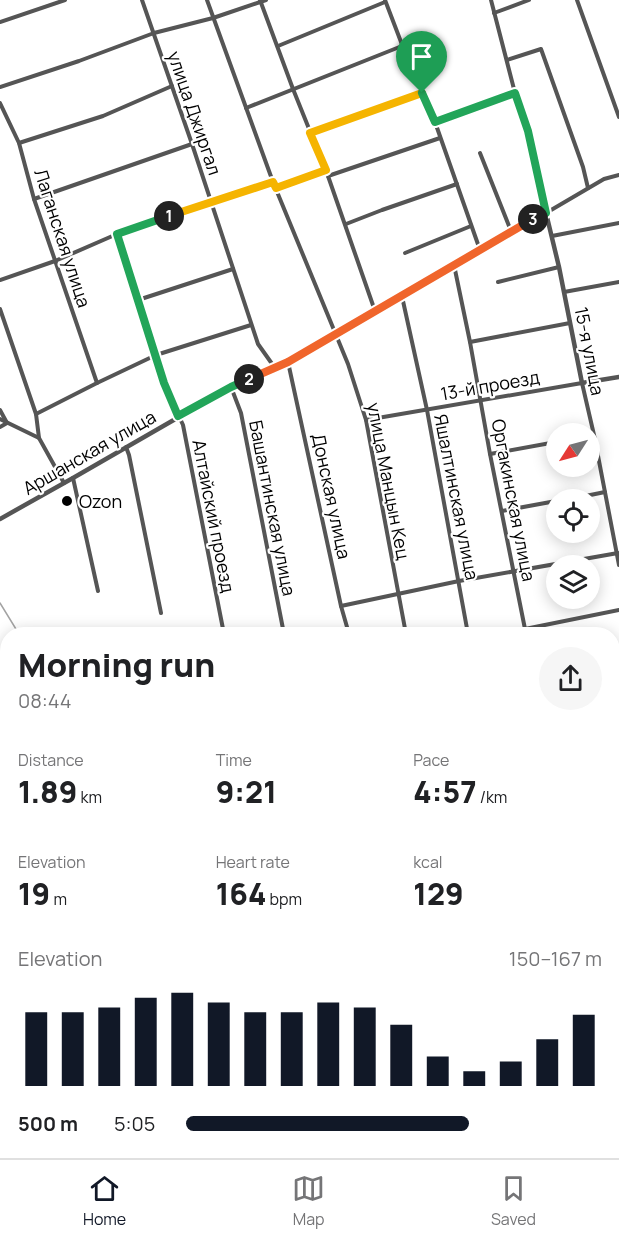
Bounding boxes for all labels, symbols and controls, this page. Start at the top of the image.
pin [396,31,447,93]
icon: arrive [405,40,438,73]
street label: улица Джиргал [163,48,227,178]
street label: Лаганская улица [29,166,97,310]
pin: 1 [154,201,184,231]
pin: 3 [518,204,548,234]
text: 1 [165,205,173,227]
text: 3 [528,208,538,230]
street label: 15-я улица [570,305,610,397]
pin: 2 [234,364,264,394]
street label: 13-й проезд [439,364,542,405]
text: 2 [244,368,254,390]
street label: улица Манцын Кец [362,400,416,562]
street label: Аршанская улица [18,404,160,500]
street label: Яшалтинская улица [429,412,485,582]
street label: Оргакинская улица [486,417,542,583]
street label: Башантинская улица [244,418,302,598]
north arrow [546,423,600,477]
map controls [546,423,600,609]
street label: Донская улица [307,431,357,561]
street label: Алтайский проезд [187,437,241,595]
place label: Ozon [79,489,122,513]
button: locate [546,489,600,543]
marker: Ozon [60,494,74,508]
button: layers [546,555,600,609]
text: Morning run [18,642,215,687]
button: share [539,647,602,710]
text: 08:44 [18,687,72,714]
text: Distance [18,749,84,771]
text: Time [216,749,252,771]
text: Pace [413,749,449,771]
text: 1.89 [18,771,77,812]
text: 9:21 [216,771,277,812]
text: 4:57 [413,771,476,812]
text: km [77,786,102,808]
text: /km [476,786,507,808]
text: Elevation [18,851,86,873]
text: Heart rate [216,851,290,873]
text: kcal [413,851,443,873]
text: 19 [18,873,50,914]
text: 164 [216,873,266,914]
text: 129 [413,873,464,914]
text: m [50,888,67,910]
text: bpm [266,888,302,910]
text: Elevation [18,945,102,972]
text: 150–167 m [509,945,602,972]
text: 500 m [18,1110,78,1137]
text: 5:05 [114,1110,155,1137]
tab: Home [83,1172,126,1230]
tab: Map [292,1172,325,1230]
tab: Saved [491,1172,536,1230]

